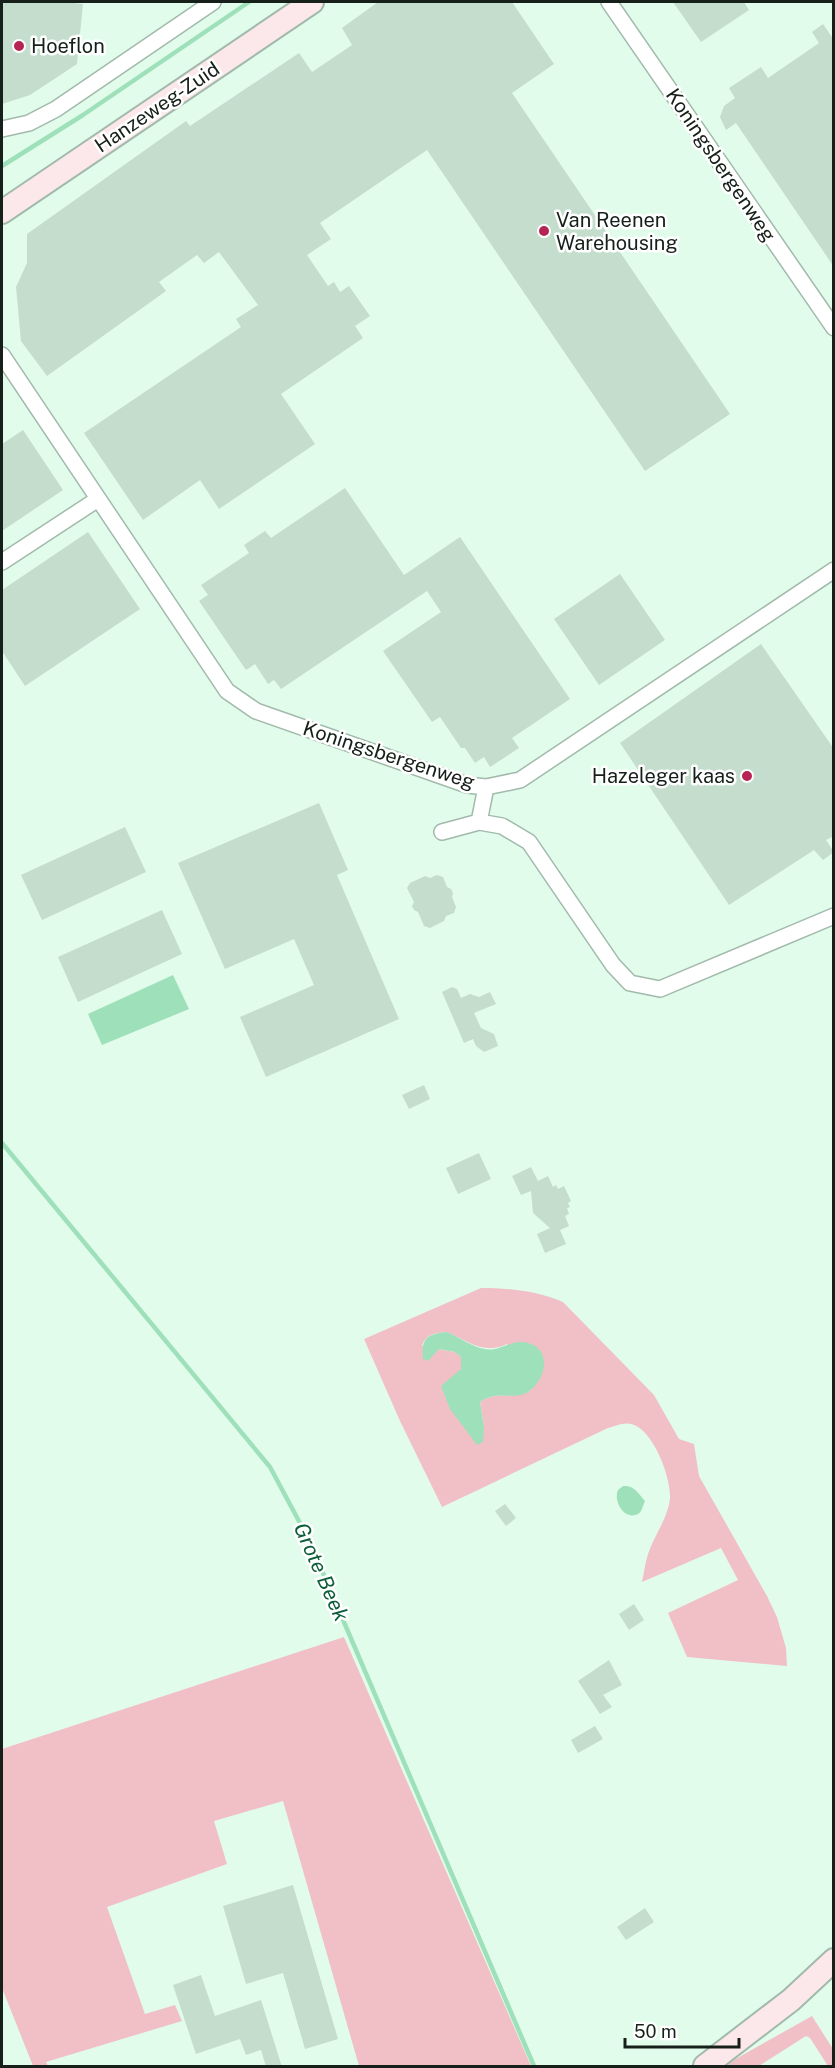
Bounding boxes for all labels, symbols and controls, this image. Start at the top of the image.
place label: Hoeflon [31,34,105,58]
marker: Hoeflon [12,39,26,53]
street label: Hanzeweg-Zuid [90,56,224,158]
street label: Koningsbergenweg [661,84,781,246]
place label: Van Reenen Warehousing [556,208,678,255]
marker: Van Reenen Warehousing [537,224,551,238]
street label: Koningsbergenweg [300,716,478,794]
place label: Hazeleger kaas [592,764,735,788]
marker: Hazeleger kaas [740,769,754,783]
water label: Grote Beek [289,1519,355,1626]
scale bar [625,2011,739,2049]
text: 50 m [634,2021,677,2042]

